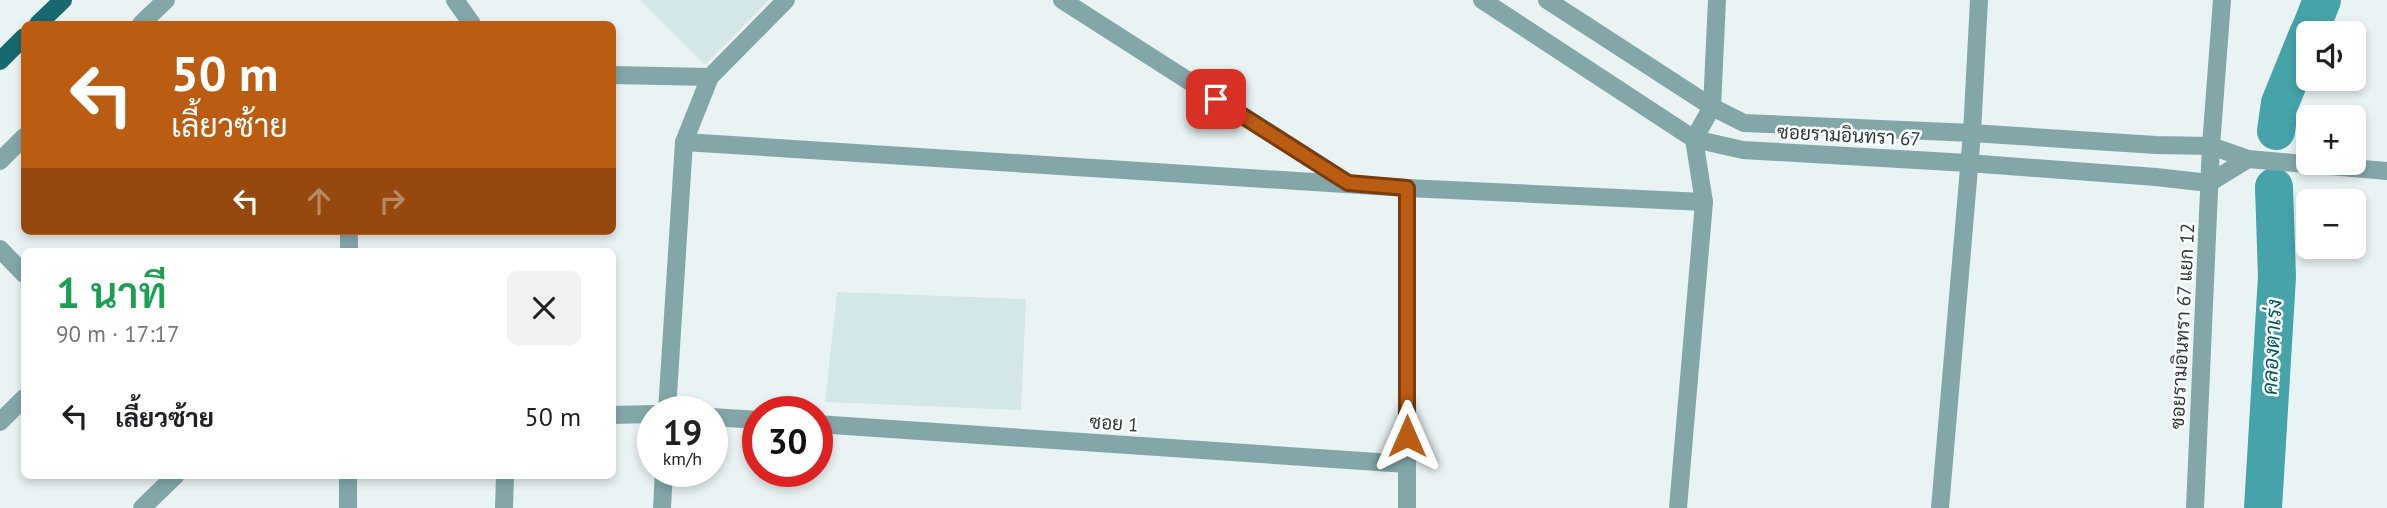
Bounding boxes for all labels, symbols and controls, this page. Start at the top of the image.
map controls [2296,21,2366,259]
button: sound [2296,21,2366,91]
text: 50 m [171,41,278,105]
icon: left [56,49,147,140]
pin [1186,69,1246,129]
icon: arrive [1197,80,1235,118]
text: เลี้ยวซ้าย [171,104,288,146]
button: + [2296,105,2366,175]
street label: ซอยรามอินทรา 67 [1777,119,1921,151]
icon: left [227,182,265,220]
icon: ahead [300,182,338,220]
icon: right [373,182,411,220]
button: − [2296,189,2366,259]
street label: ซอยรามอินทรา 67 แยก 12 [2165,222,2199,430]
text: 1 นาที [56,265,167,320]
button: close [507,271,581,345]
water label: คลองตาเร่ง [2256,298,2287,396]
text: 90 m · 17:17 [56,319,180,348]
speed limit sign: 30 [742,396,833,487]
icon: left [56,397,94,435]
position arrow [1370,399,1444,473]
text: 50 m [525,400,581,433]
text: เลี้ยวซ้าย [115,401,214,434]
text: 19 [663,409,702,455]
street label: ซอย 1 [1089,409,1139,437]
text: km/h [663,447,702,470]

